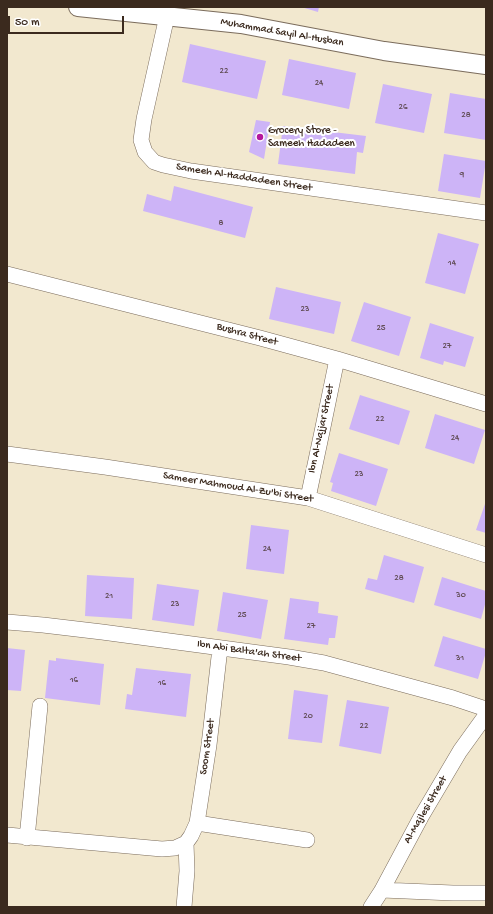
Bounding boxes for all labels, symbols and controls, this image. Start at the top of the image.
scale bar [10,8,126,34]
text: 50 m [15,16,40,30]
street label: Muhammad Sayil Al-Husban [219,16,345,50]
house number: 22 [220,67,228,77]
house number: 24 [315,79,323,89]
house number: 26 [399,103,407,113]
house number: 28 [461,111,471,121]
place label: Grocery Store - Sameeh Hadadeen [268,124,355,150]
marker: Grocery Store - Sameeh Hadadeen [255,132,265,142]
street label: Sameeh Al-Haddadeen Street [175,161,313,195]
house number: 9 [460,171,464,181]
house number: 8 [219,219,223,229]
house number: 14 [448,259,456,269]
house number: 23 [300,305,310,315]
street label: Bushra Street [215,321,279,349]
house number: 25 [376,324,386,334]
house number: 27 [442,342,452,352]
street label: Ibn Al-Najjar Street [306,383,338,475]
house number: 22 [376,415,384,425]
house number: 24 [451,434,459,444]
street label: Sameer Mahmoud Al-Zu'bi Street [162,470,314,506]
house number: 23 [354,470,364,480]
house number: 24 [263,545,271,555]
house number: 28 [394,574,404,584]
house number: 30 [456,591,466,601]
house number: 21 [105,592,113,602]
house number: 23 [170,600,180,610]
house number: 25 [237,611,247,621]
house number: 27 [306,622,316,632]
street label: Ibn Abi Balta'ah Street [196,638,302,666]
house number: 31 [456,654,464,664]
house number: 16 [70,676,78,686]
house number: 16 [158,679,166,689]
house number: 20 [303,712,313,722]
street label: Soom Street [198,718,218,776]
house number: 22 [360,722,368,732]
street label: Al-Majlesi Street [401,774,451,846]

